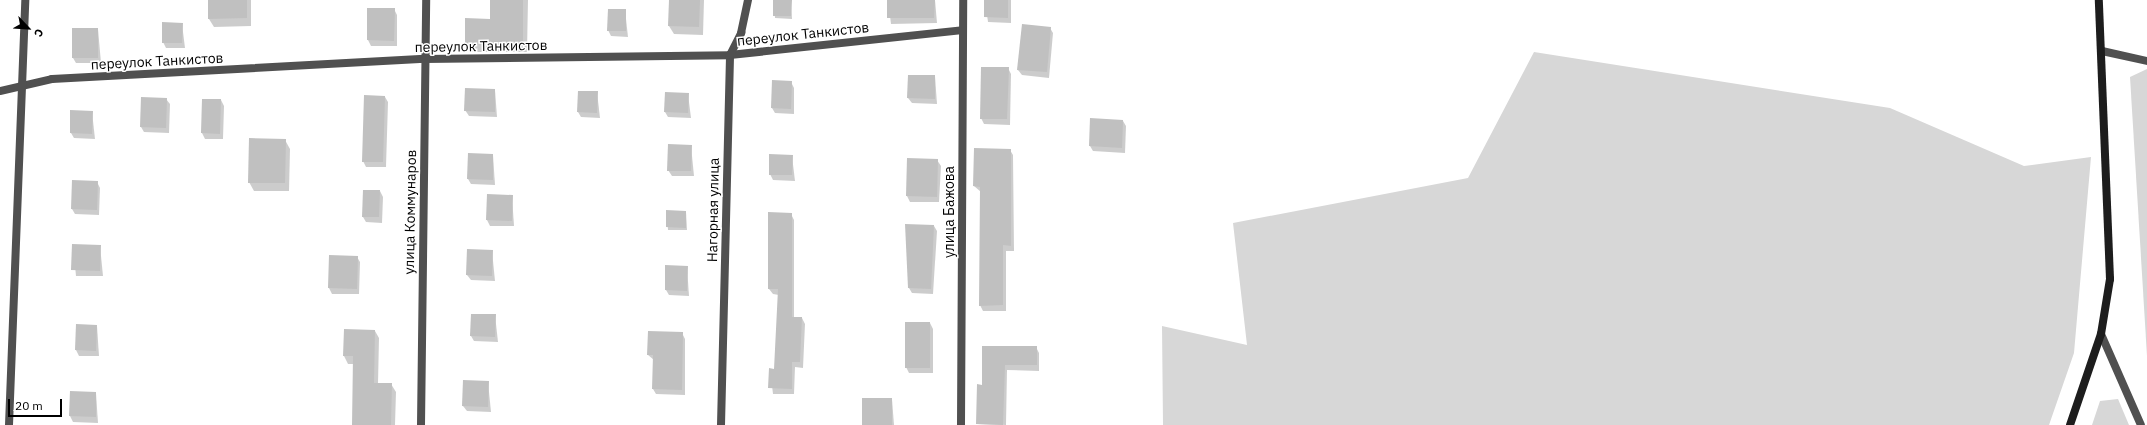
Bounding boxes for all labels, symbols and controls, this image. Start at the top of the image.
north arrow [8,8,48,48]
street label: переулок Танкистов [736,19,870,49]
text: С [31,27,47,39]
street label: переулок Танкистов [414,36,548,56]
street label: переулок Танкистов [90,49,224,73]
street label: улица Коммунаров [401,149,419,275]
street label: Нагорная улица [704,158,722,262]
street label: улица Бажова [941,166,957,258]
scale bar [10,391,64,417]
text: 20 m [15,398,43,413]

